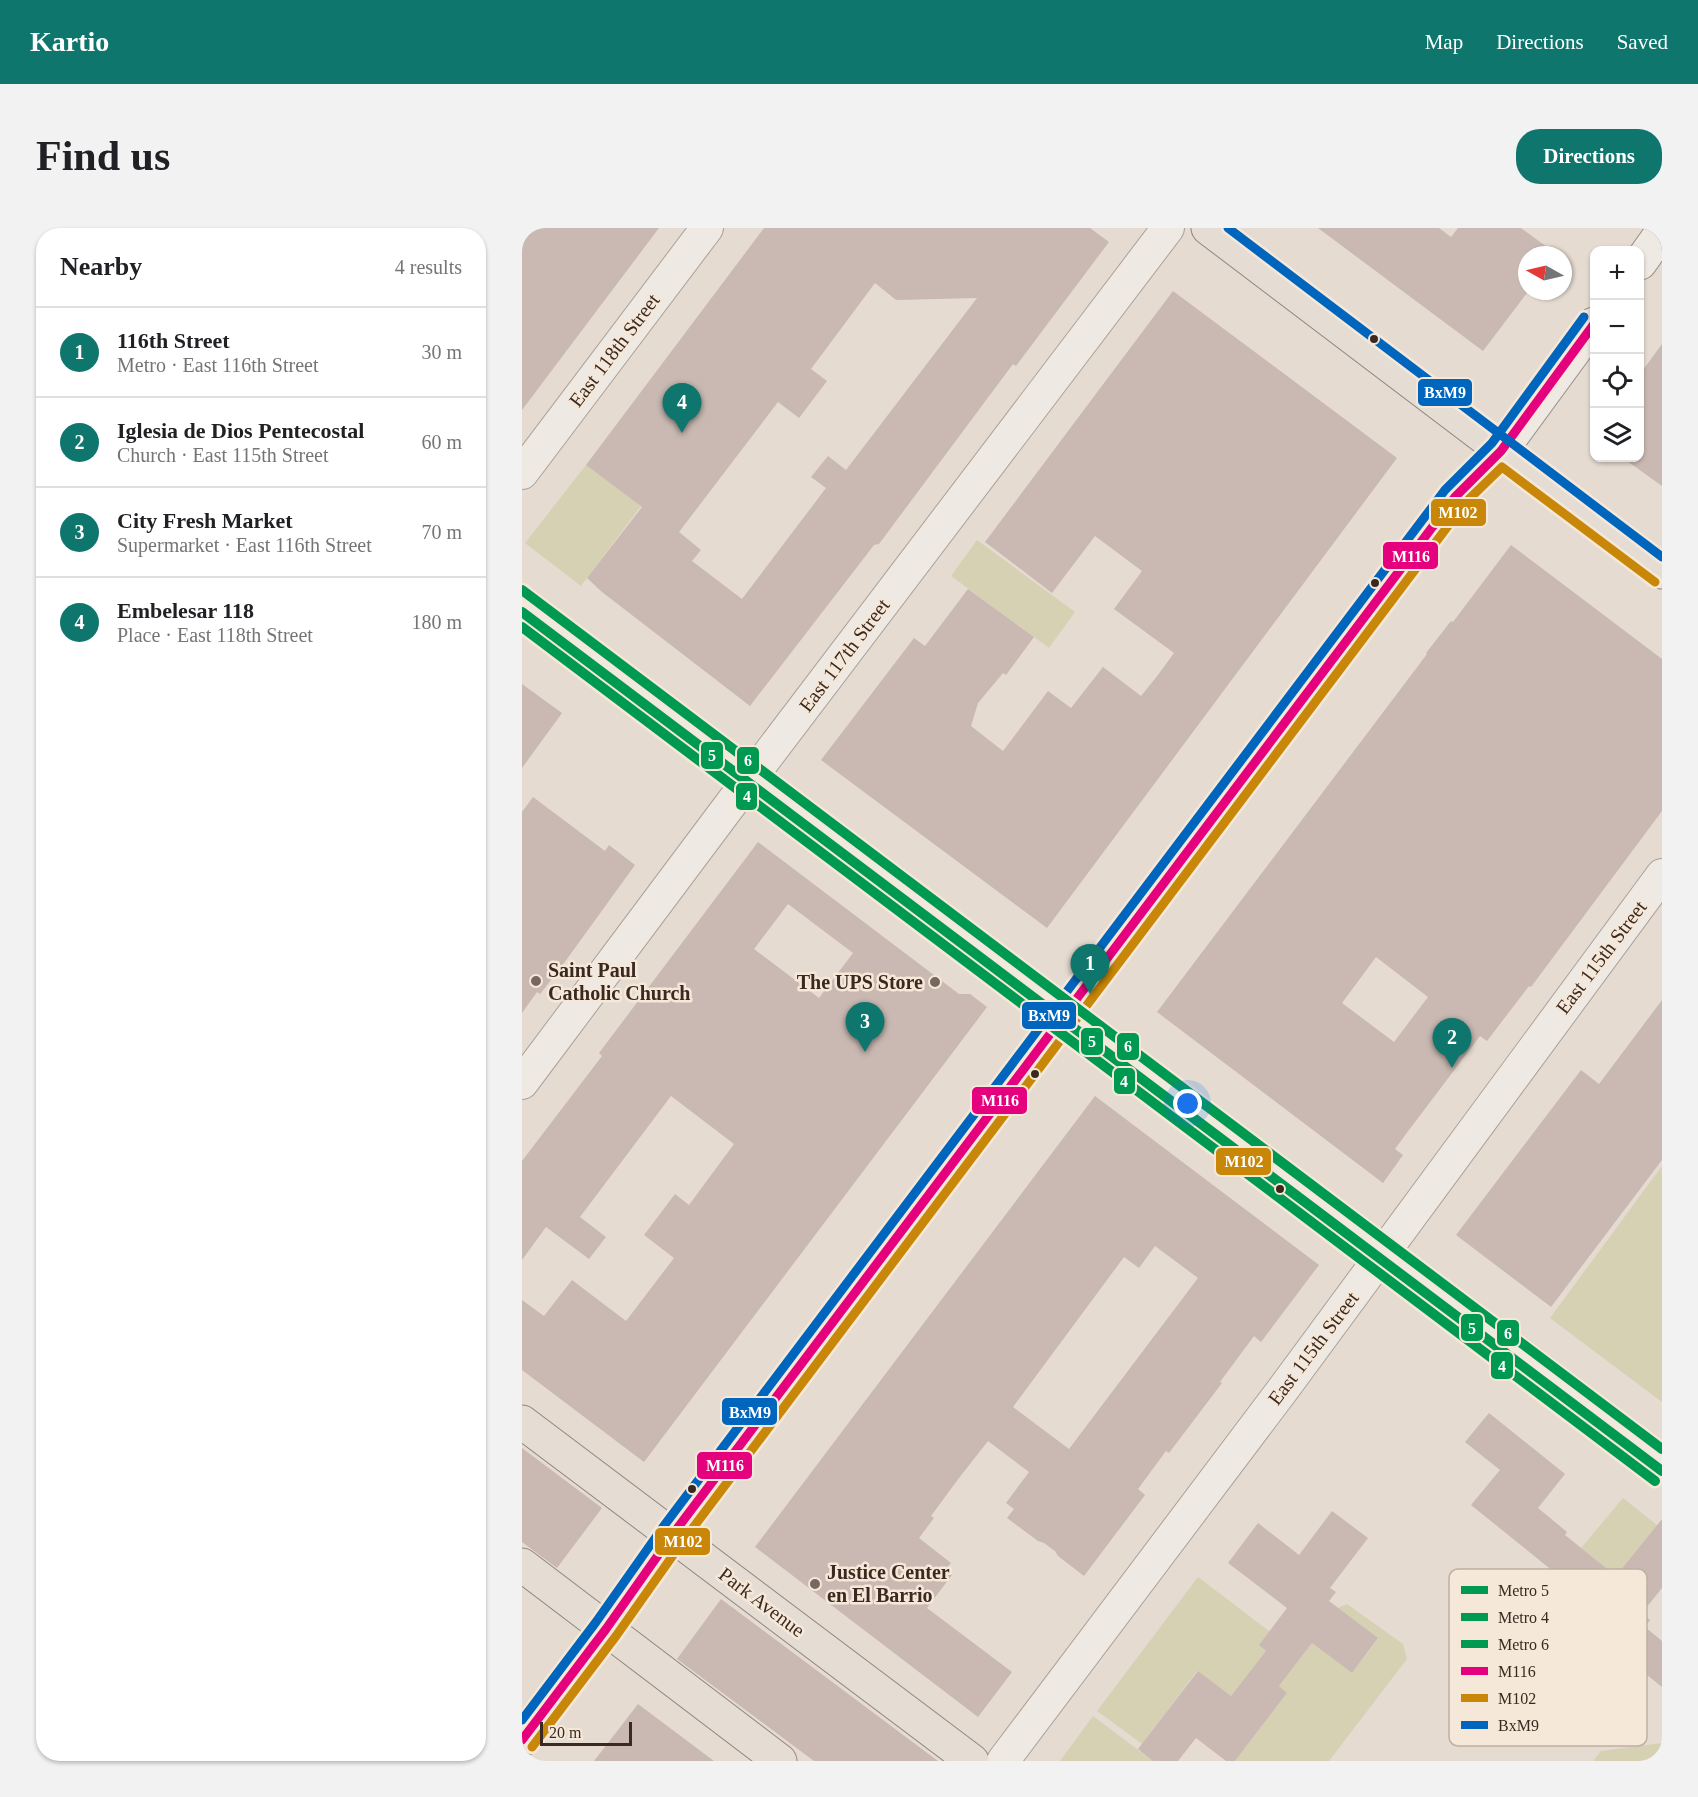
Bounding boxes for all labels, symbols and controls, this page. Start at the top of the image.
text: Kartio [30,26,109,57]
text: Map [1425,30,1463,54]
text: Directions [1496,30,1584,54]
text: Saved [1617,30,1668,54]
button: Directions [1516,129,1662,184]
text: Find us [36,133,170,179]
north arrow [1518,246,1572,300]
map controls [1590,246,1644,462]
button: + [1590,246,1644,300]
text: Nearby [60,252,142,281]
text: 4 results [395,256,462,278]
street label: East 118th Street [564,289,664,411]
button: − [1590,300,1644,354]
text: 116th Street [117,328,230,353]
unlabelled marker [1368,333,1380,345]
text: 1 [75,341,85,363]
text: 30 m [421,341,462,363]
text: Metro · East 116th Street [117,354,318,376]
button: locate [1590,354,1644,408]
line badge: BxM9 [1417,378,1473,407]
pin: 4 [662,384,702,433]
text: BxM9 [1424,384,1466,401]
button: layers [1590,408,1644,462]
text: Iglesia de Dios Pentecostal [117,418,364,443]
text: 2 [75,431,85,453]
text: 60 m [421,431,462,453]
text: Church · East 115th Street [117,444,328,466]
line badge: M102 [1430,498,1487,527]
text: M102 [1438,504,1478,521]
text: City Fresh Market [117,508,293,533]
text: 3 [75,521,85,543]
text: 70 m [421,521,462,543]
text: Supermarket · East 116th Street [117,534,372,556]
line badge: M116 [1382,541,1439,570]
text: M116 [1392,548,1430,565]
unlabelled marker [1369,577,1381,589]
street label: East 117th Street [794,594,894,716]
text: Embelesar 118 [117,598,254,623]
text: 4 [75,611,85,633]
text: 180 m [411,611,462,633]
text: Place · East 118th Street [117,624,313,646]
line badge: 5 [700,741,724,770]
line badge: 6 [736,746,760,775]
text: 5 [708,747,716,764]
text: 6 [744,752,752,769]
line badge: 4 [735,782,758,811]
text: 4 [743,788,751,805]
street label: East 115th Street [1551,896,1651,1018]
pin: 1 [1070,944,1110,994]
place label: Saint Paul Catholic Church [548,959,690,1004]
place label: The UPS Store [797,971,923,993]
marker: Saint Paul Catholic Church [529,974,543,988]
marker: The UPS Store [928,975,942,989]
line badge: BxM9 [1021,1001,1077,1030]
pin: 3 [846,1002,884,1052]
text: BxM9 [1028,1007,1070,1024]
pin: 2 [1432,1018,1472,1068]
line badge: 5 [1080,1027,1104,1056]
line badge: 6 [1116,1032,1140,1061]
text: 5 [1088,1033,1096,1050]
text: 6 [1124,1038,1132,1055]
line badge: 4 [1113,1067,1136,1095]
unlabelled marker [1029,1068,1041,1080]
text: 4 [1120,1073,1128,1090]
line badge: M116 [971,1086,1028,1115]
your location [1173,1089,1202,1118]
text: M116 [981,1092,1019,1109]
line badge: M102 [1215,1147,1272,1176]
text: M102 [1224,1153,1264,1170]
unlabelled marker [1274,1183,1286,1195]
street label: East 115th Street [1263,1287,1363,1409]
line badge: 5 [1460,1313,1484,1342]
line badge: 6 [1496,1319,1520,1347]
text: 5 [1468,1320,1476,1337]
text: 6 [1504,1325,1512,1342]
line badge: 4 [1490,1351,1514,1380]
text: 4 [1498,1358,1506,1375]
line badge: BxM9 [721,1397,778,1426]
text: BxM9 [729,1404,771,1421]
line badge: M116 [696,1451,753,1480]
text: M116 [706,1457,744,1474]
unlabelled marker [686,1483,698,1495]
line badge: M102 [654,1527,711,1556]
text: M102 [663,1533,703,1550]
place label: Justice Center en El Barrio [827,1561,950,1606]
street label: Park Avenue [715,1563,809,1641]
legend [1449,1569,1647,1746]
marker: Justice Center en El Barrio [808,1577,822,1591]
text: Metro 5 [1498,1582,1549,1599]
text: Metro 4 [1498,1609,1549,1626]
text: Metro 6 [1498,1636,1549,1653]
text: M116 [1498,1663,1536,1680]
text: M102 [1498,1690,1536,1707]
text: BxM9 [1498,1717,1539,1734]
scale bar [540,1719,632,1746]
text: 20 m [549,1724,581,1741]

